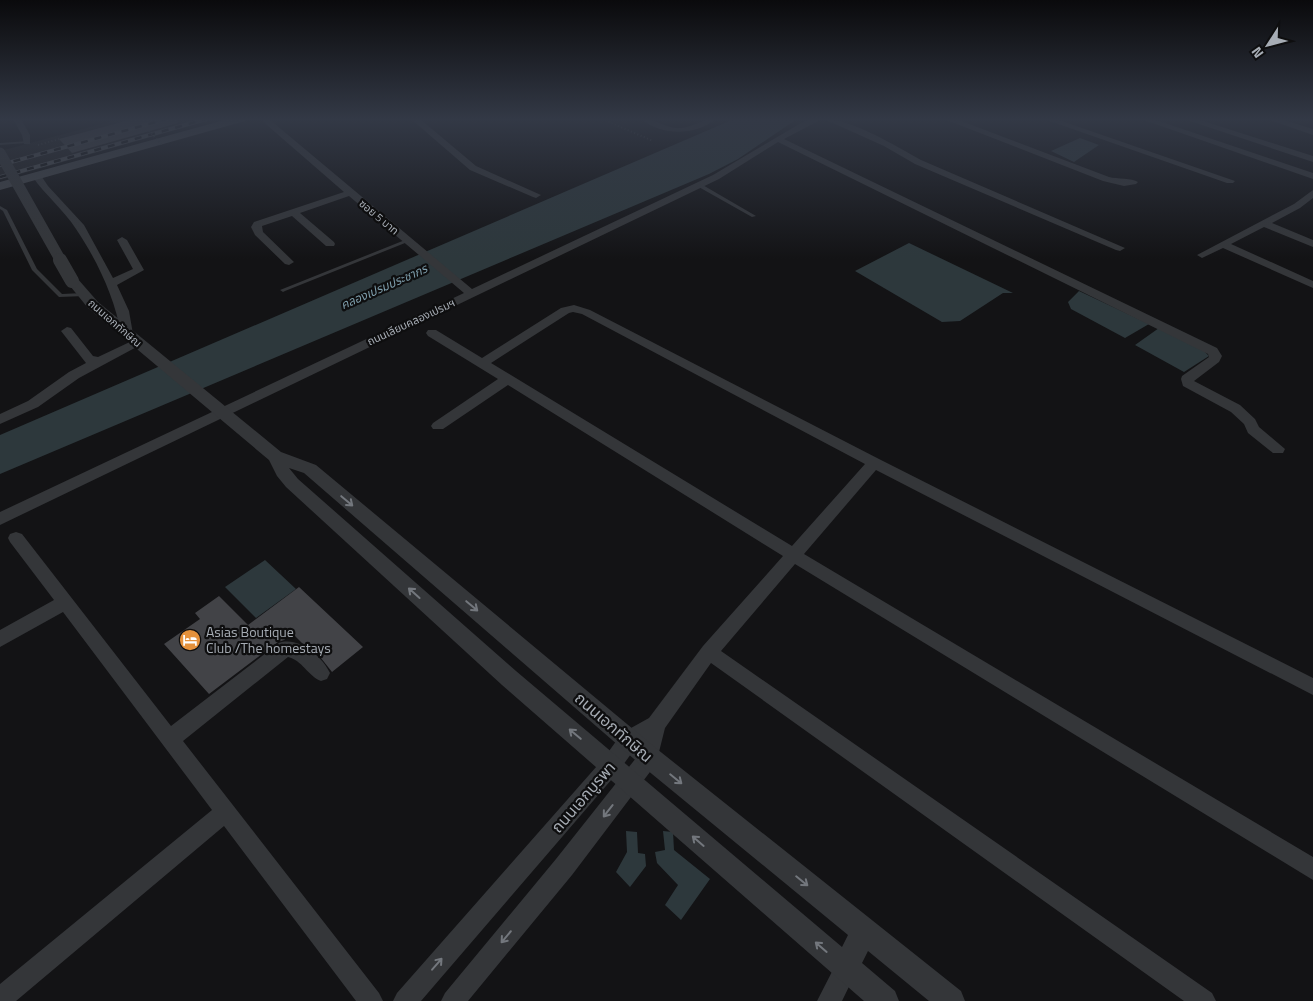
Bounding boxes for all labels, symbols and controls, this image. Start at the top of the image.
north arrow [1243,20,1293,70]
text: N [1246,43,1268,63]
street label: ซอย 5 บาท [356,196,402,238]
water label: คลองเปรมประชากร [337,258,431,314]
street label: ถนนเอกทักษิณ [85,295,145,351]
street label: ถนนเลียบคลองเปรมฯ [364,295,458,349]
one-way arrow [341,495,354,507]
one-way arrow [407,587,420,598]
one-way arrow [465,600,478,611]
place label: Asias Boutique Club /The homestays [206,621,331,658]
hotel icon: Asias Boutique Club /The homestays [178,628,202,652]
street label: ถนนเอกทักษิณ [570,686,658,768]
one-way arrow [569,729,582,740]
street label: ถนนเอกบูรพา [545,756,621,838]
one-way arrow [669,773,682,784]
one-way arrow [603,804,614,817]
one-way arrow [692,835,705,847]
one-way arrow [795,875,808,886]
one-way arrow [500,930,511,943]
one-way arrow [815,941,828,953]
one-way arrow [431,958,442,971]

